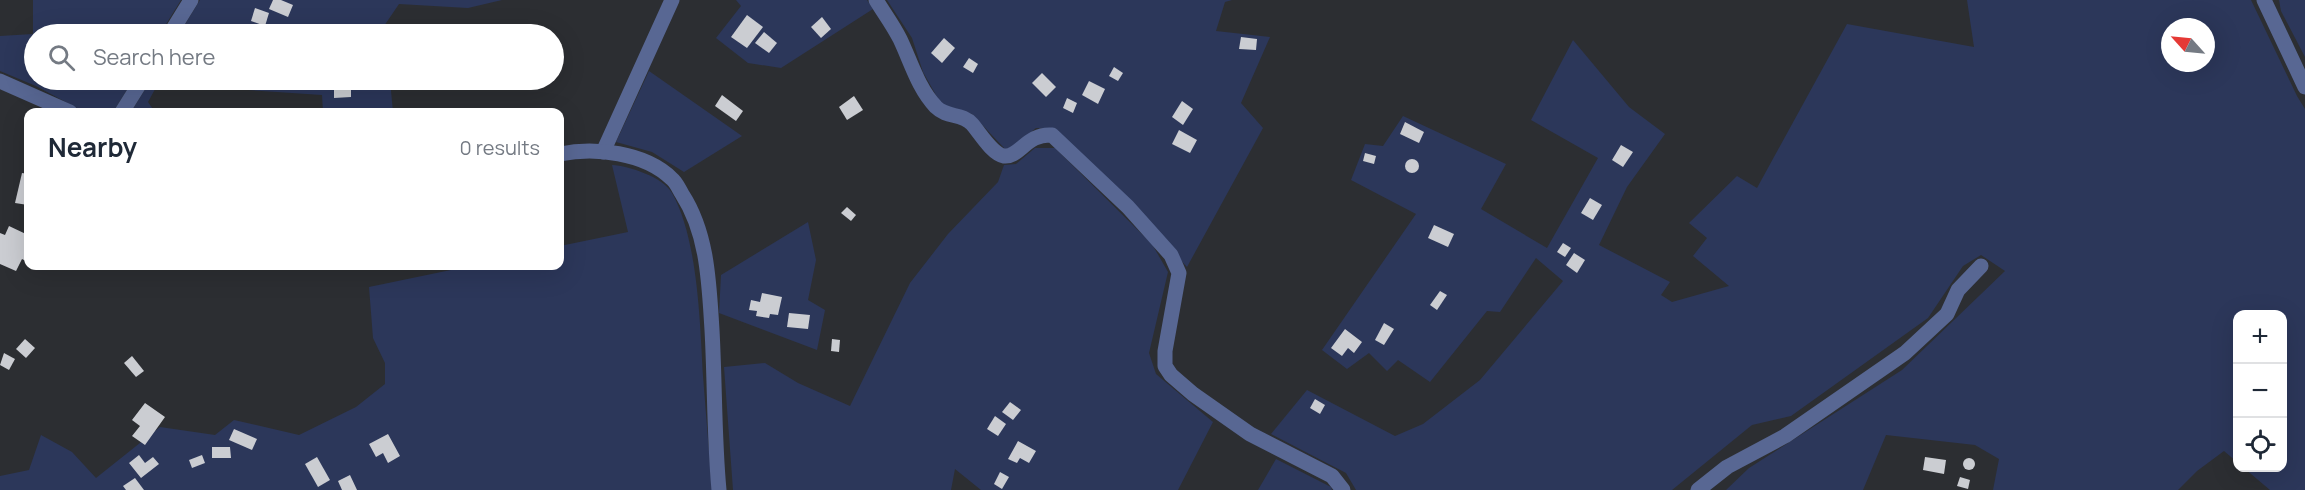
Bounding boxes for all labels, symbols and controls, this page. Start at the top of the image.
north arrow [2161,18,2215,72]
search box [24,24,564,90]
icon: search [45,41,78,74]
text: Search here [93,42,215,72]
text: Nearby [48,129,137,165]
text: 0 results [460,134,540,161]
map controls [2233,310,2287,472]
button: + [2233,310,2287,364]
button: − [2233,364,2287,418]
button: locate [2233,418,2287,472]

